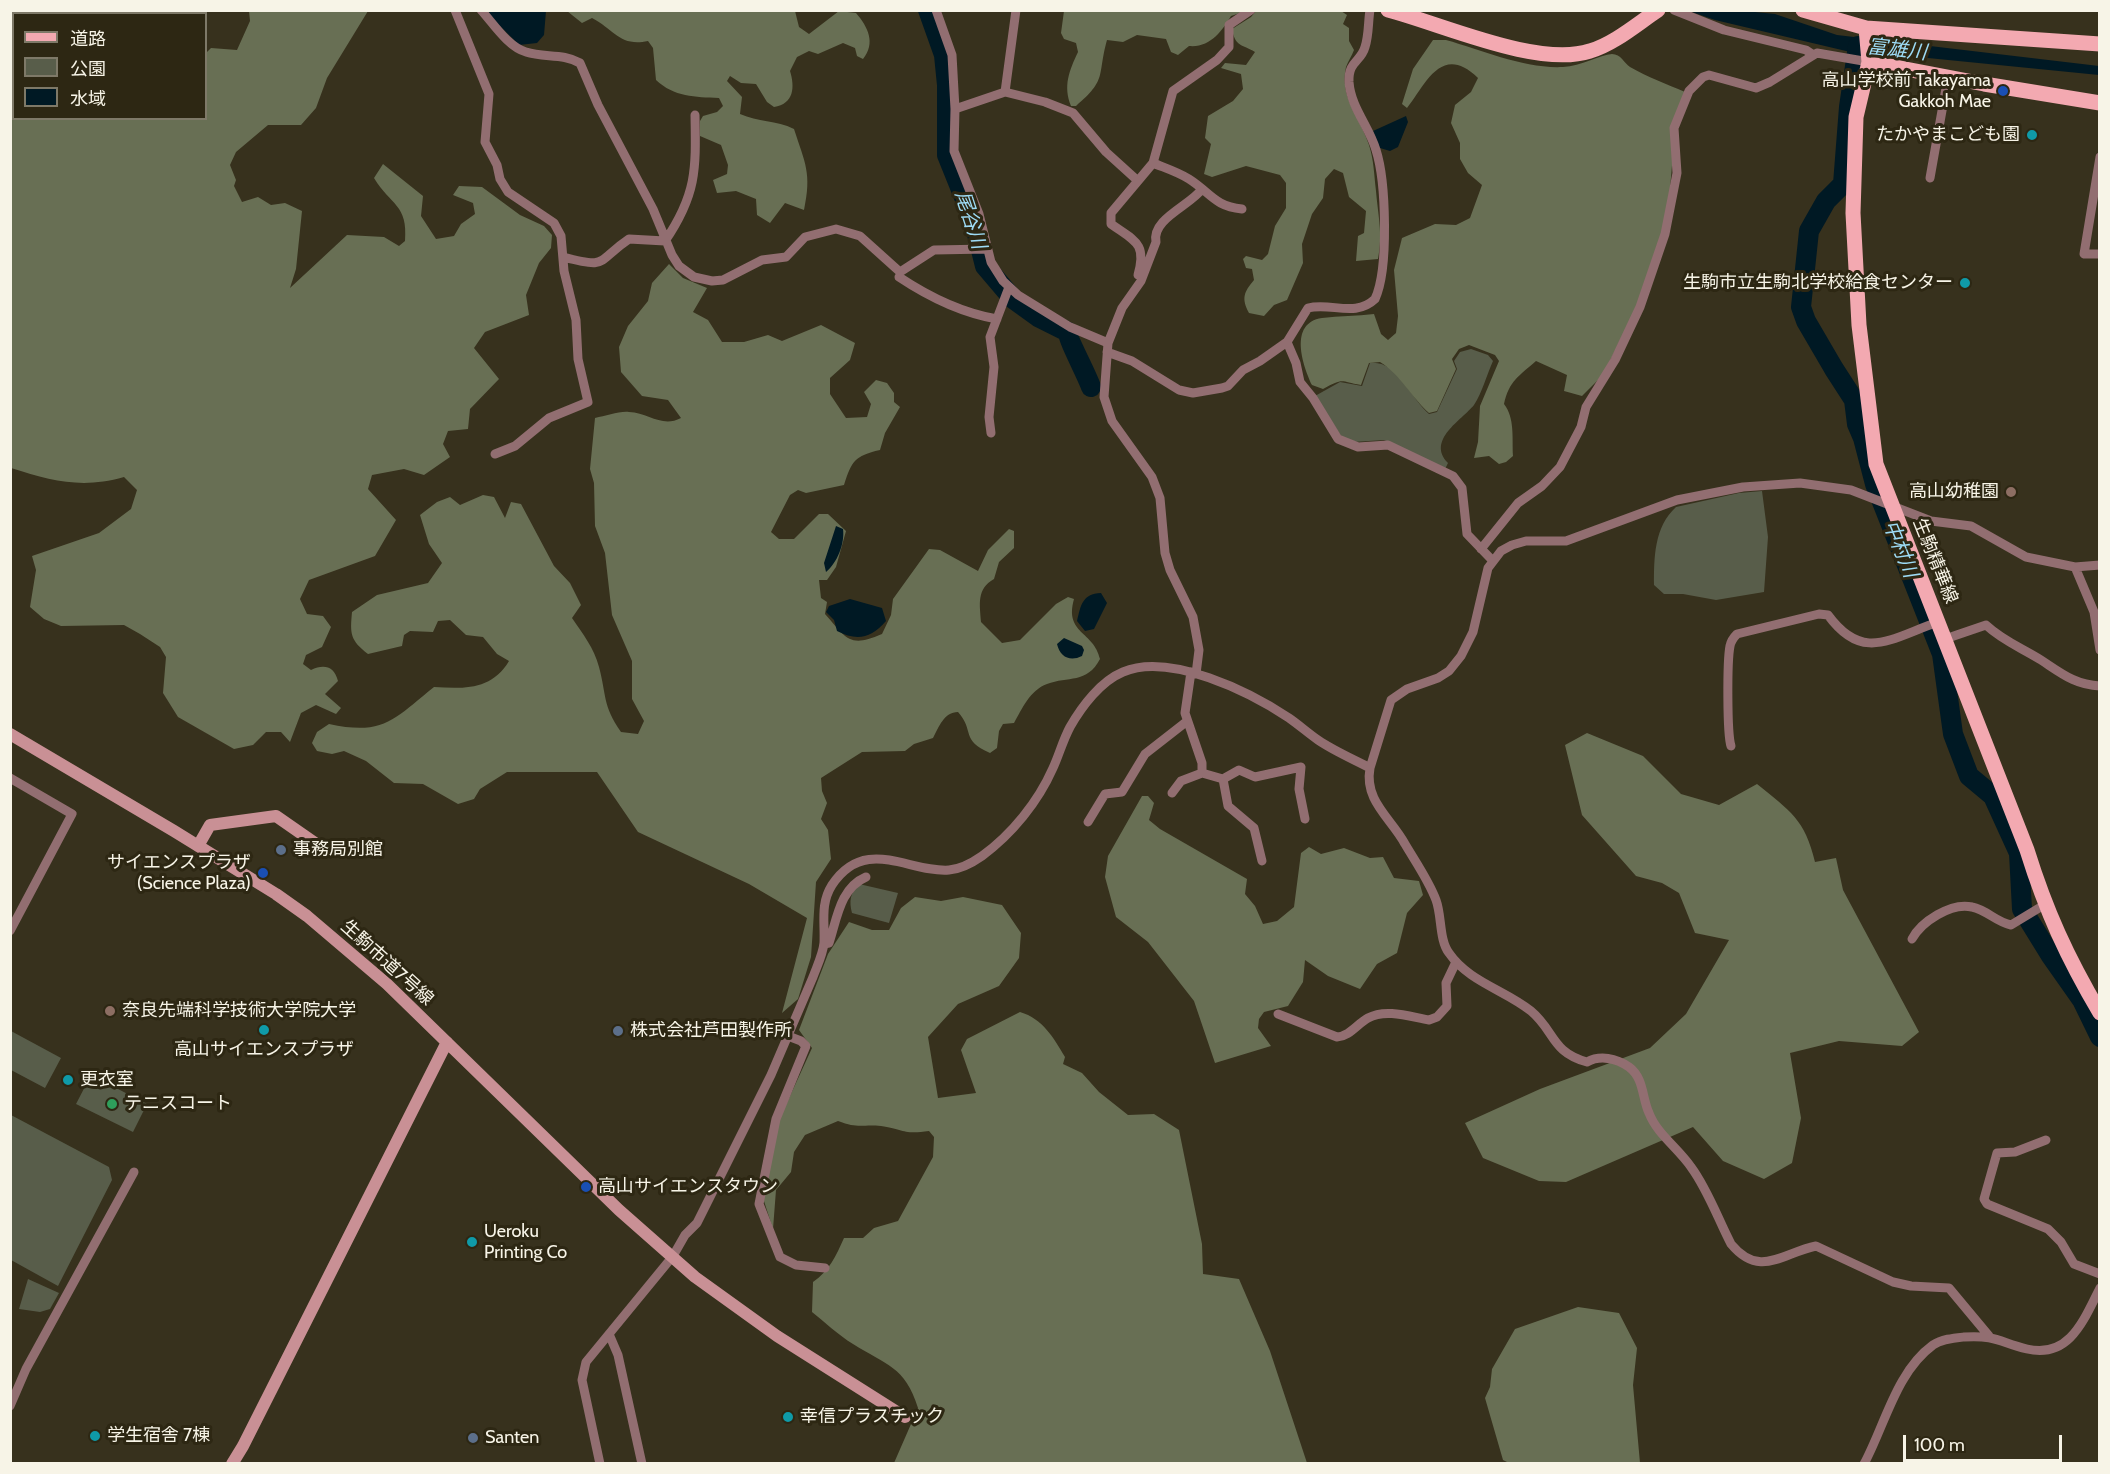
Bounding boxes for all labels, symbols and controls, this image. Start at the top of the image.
legend [12,12,207,120]
text: 道路 [70,28,106,50]
water label: 富雄川 [1866,35,1928,65]
text: 公園 [70,58,106,80]
place label: 高山学校前 Takayama Gakkoh Mae [1822,70,1991,112]
marker: 高山学校前 Takayama Gakkoh Mae [1996,84,2010,98]
text: 水域 [70,88,106,110]
place label: たかやまこども園 [1876,124,2020,146]
marker: たかやまこども園 [2025,128,2039,142]
water label: 尾谷川 [949,188,991,252]
place label: 生駒市立生駒北学校給食センター [1683,272,1953,294]
marker: 生駒市立生駒北学校給食センター [1958,276,1972,290]
place label: 高山幼稚園 [1909,481,1999,503]
marker: 高山幼稚園 [2004,485,2018,499]
street label: 生駒精華線 [1908,515,1962,607]
water label: 中村川 [1878,517,1922,581]
place label: 事務局別館 [293,839,383,861]
marker: 事務局別館 [274,843,288,857]
place label: サイエンスプラザ (Science Plaza) [107,852,251,894]
marker: サイエンスプラザ (Science Plaza) [256,866,270,880]
street label: 生駒市道7号線 [336,916,438,1010]
place label: 奈良先端科学技術大学院大学 [122,1000,356,1022]
marker: 奈良先端科学技術大学院大学 [103,1004,117,1018]
place label: 株式会社芦田製作所 [630,1020,792,1042]
marker: 高山サイエンスプラザ [257,1023,271,1037]
marker: 株式会社芦田製作所 [611,1024,625,1038]
place label: 高山サイエンスプラザ [174,1039,354,1061]
place label: 更衣室 [80,1069,134,1091]
marker: 更衣室 [61,1073,75,1087]
place label: テニスコート [124,1093,232,1115]
marker: テニスコート [105,1097,119,1111]
place label: 高山サイエンスタウン [598,1176,778,1198]
marker: 高山サイエンスタウン [579,1180,593,1194]
place label: Ueroku Printing Co [484,1221,567,1264]
marker: Ueroku Printing Co [465,1235,479,1249]
place label: 幸信プラスチック [800,1406,944,1428]
marker: 幸信プラスチック [781,1410,795,1424]
scale bar [1906,1423,2065,1461]
place label: 学生宿舎 7棟 [107,1425,210,1447]
place label: Santen [485,1427,539,1449]
marker: 学生宿舎 7棟 [88,1429,102,1443]
marker: Santen [466,1431,480,1445]
text: 100 m [1914,1434,1965,1456]

